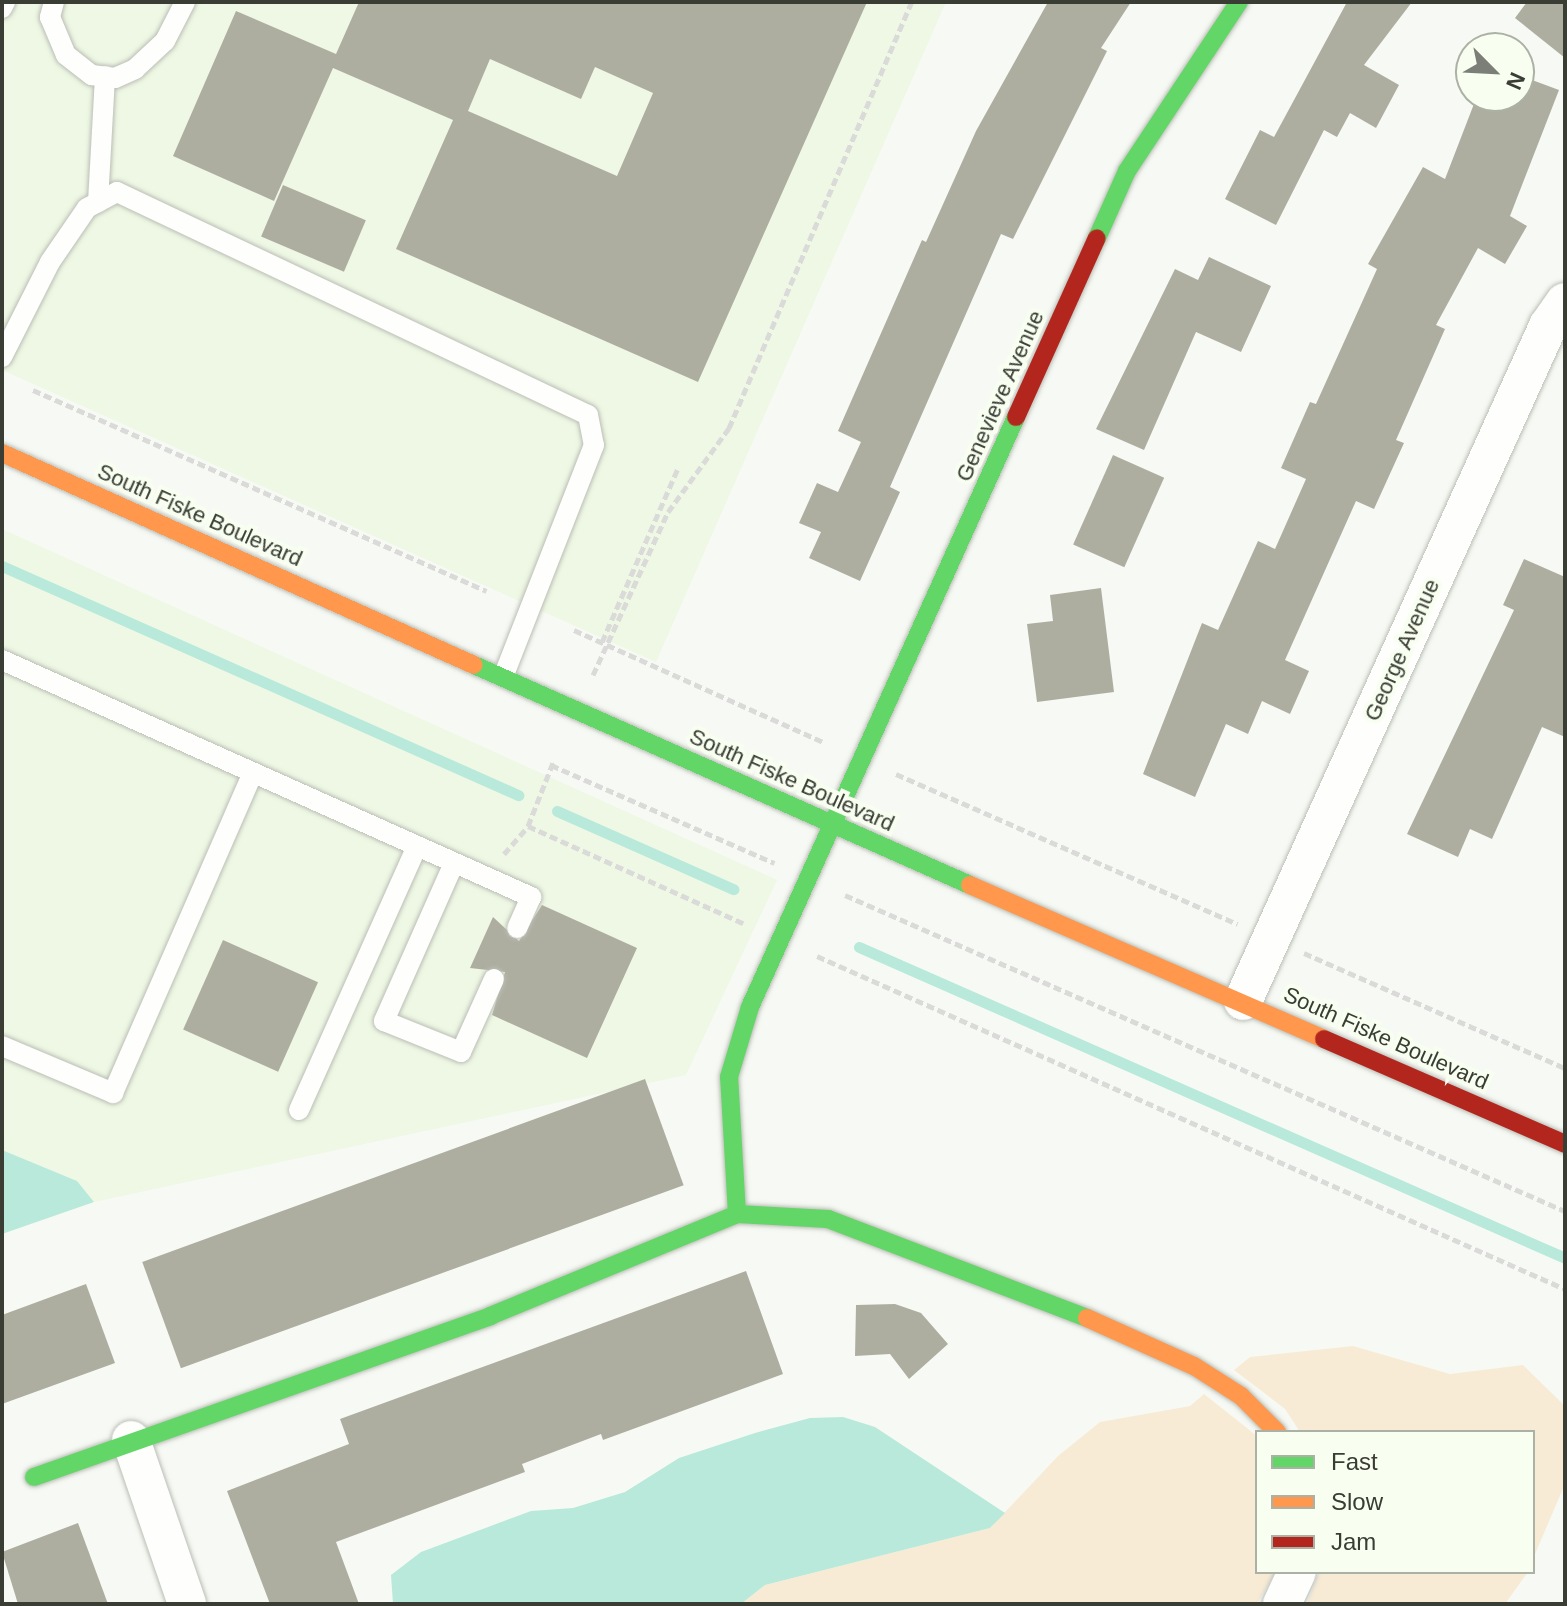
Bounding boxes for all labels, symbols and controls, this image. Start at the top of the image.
north arrow [1455,32,1535,112]
text: N [1501,69,1530,93]
street label: Genevieve Avenue [950,306,1050,486]
street label: South Fiske Boulevard [94,458,306,572]
street label: George Avenue [1359,574,1445,726]
street label: South Fiske Boulevard [686,723,898,837]
street label: South Fiske Boulevard [1280,981,1492,1095]
legend [1255,1430,1535,1574]
text: Fast [1331,1448,1378,1475]
text: Slow [1331,1488,1383,1515]
text: Jam [1331,1528,1376,1555]

